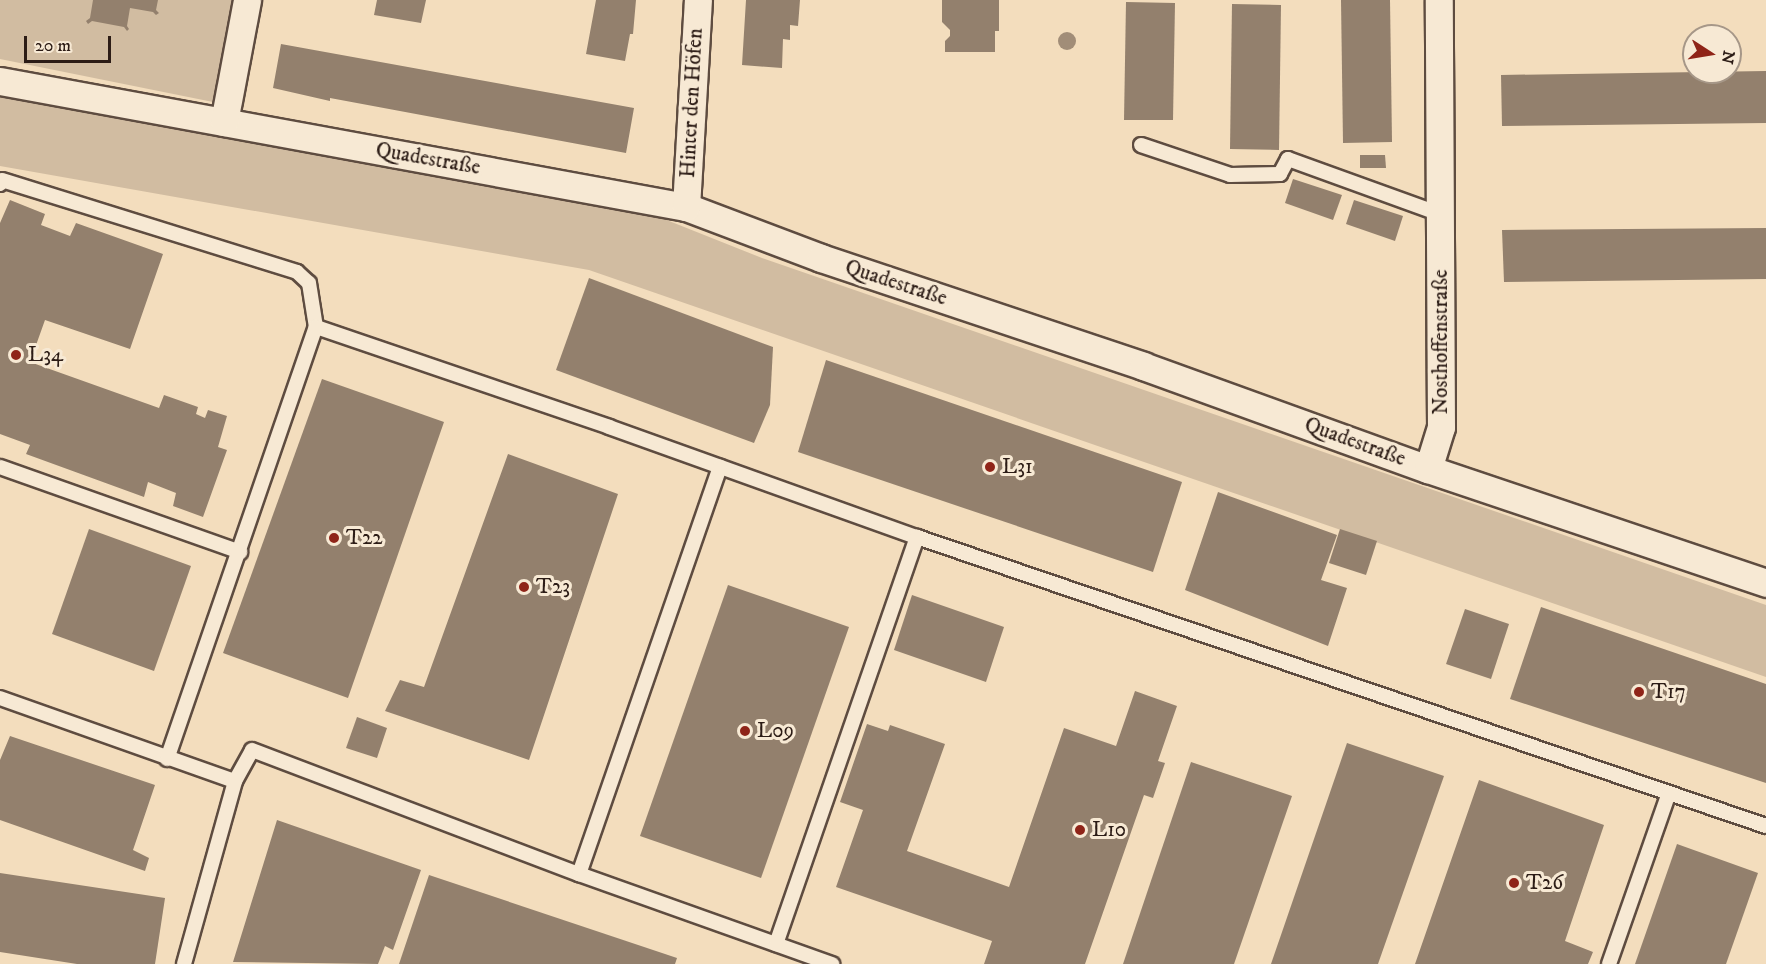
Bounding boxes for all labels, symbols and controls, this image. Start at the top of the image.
scale bar [27,24,114,62]
north arrow [1682,24,1742,84]
street label: Hinter den Höfen [675,27,709,179]
text: 20 m [35,35,71,57]
text: N [1717,49,1739,66]
street label: Quadestraße [374,137,482,181]
street label: Quadestraße [842,255,950,311]
street label: Nosthoffenstraße [1428,269,1454,415]
place label: L34 [28,342,63,368]
marker: L34 [9,348,23,362]
street label: Quadestraße [1301,412,1409,472]
place label: L31 [1002,454,1033,480]
marker: L31 [983,460,997,474]
place label: T22 [346,525,383,551]
marker: T22 [327,531,341,545]
place label: T23 [536,574,570,600]
marker: T23 [517,580,531,594]
place label: T17 [1651,679,1686,705]
marker: T17 [1632,685,1646,699]
place label: L09 [757,718,794,744]
marker: L09 [738,724,752,738]
place label: L10 [1092,817,1126,843]
marker: L10 [1073,823,1087,837]
place label: T26 [1526,870,1563,896]
marker: T26 [1507,876,1521,890]

